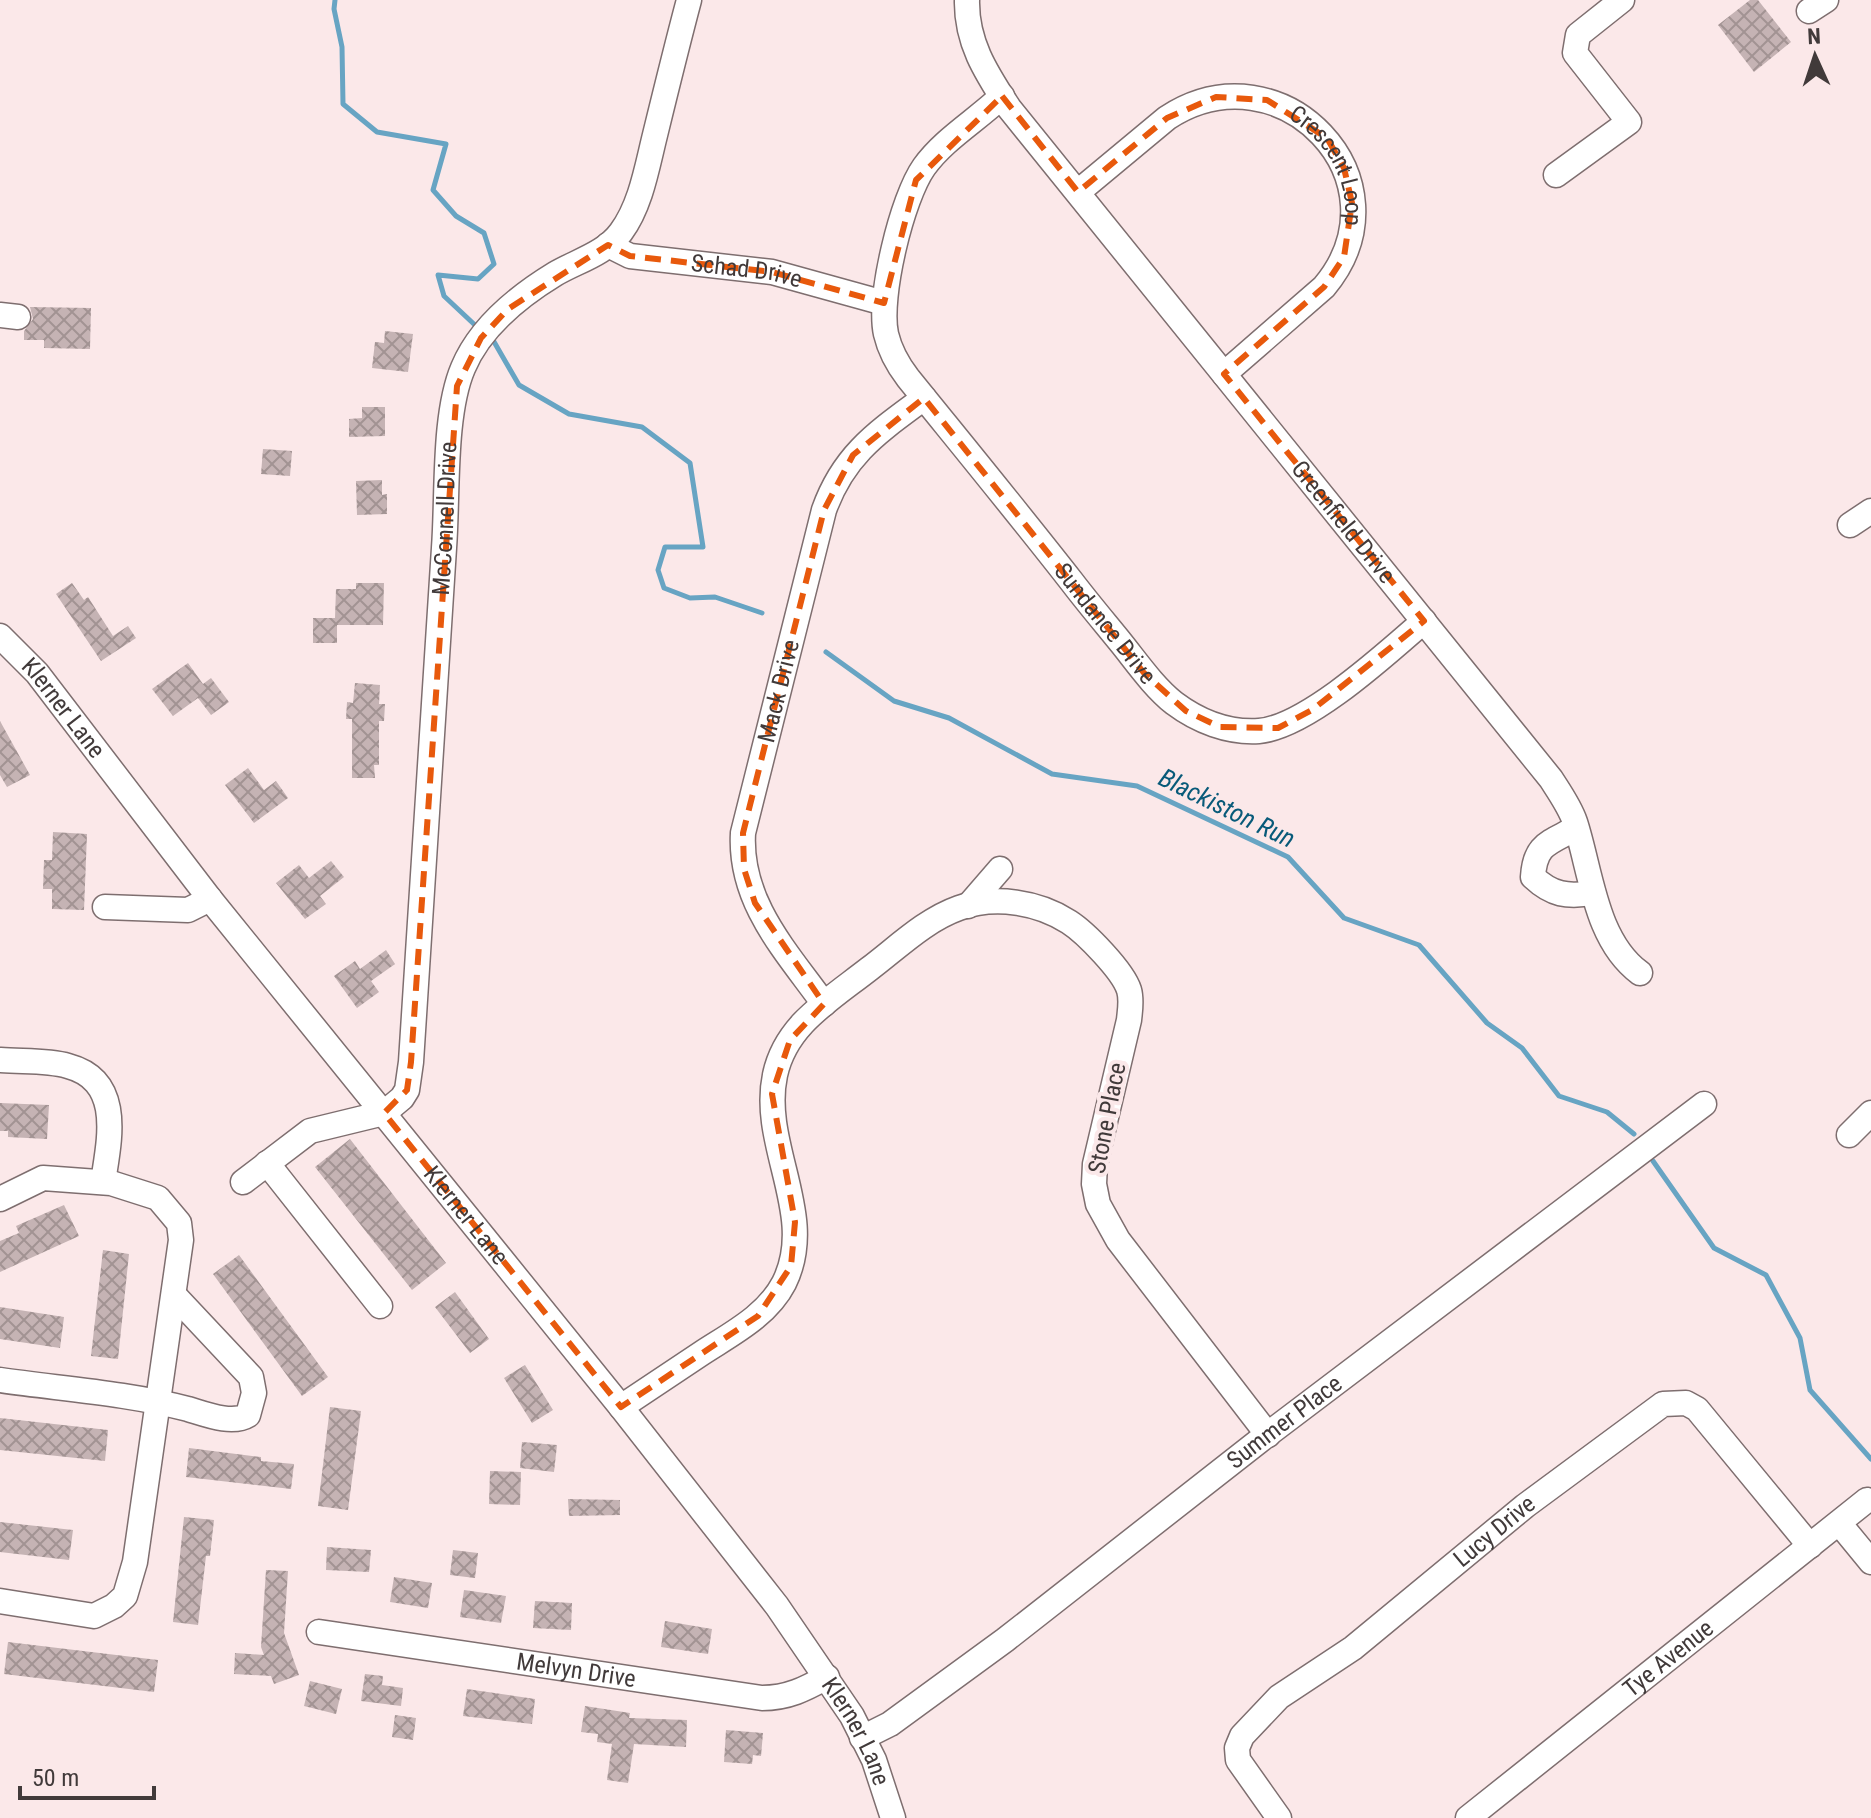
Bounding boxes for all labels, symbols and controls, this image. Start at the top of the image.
north arrow [1775,16,1855,96]
text: N [1807,24,1821,49]
street label: Crescent Loop [1285,100,1367,227]
street label: Schad Drive [689,249,805,294]
street label: McConnell Drive [427,441,462,596]
street label: Greenfield Drive [1286,455,1401,589]
street label: Sundance Drive [1049,558,1162,690]
street label: Mack Drive [752,637,805,745]
street label: Klerner Lane [16,652,111,763]
water label: Blackiston Run [1154,762,1300,854]
street label: Stone Place [1083,1060,1131,1176]
street label: Klerner Lane [418,1161,514,1270]
street label: Summer Place [1221,1369,1347,1475]
street label: Lucy Drive [1448,1489,1540,1573]
street label: Tye Avenue [1617,1614,1719,1703]
street label: Melvyn Drive [515,1648,638,1693]
street label: Klerner Lane [816,1672,895,1789]
scale bar [20,1750,154,1800]
text: 50 m [32,1764,79,1792]

